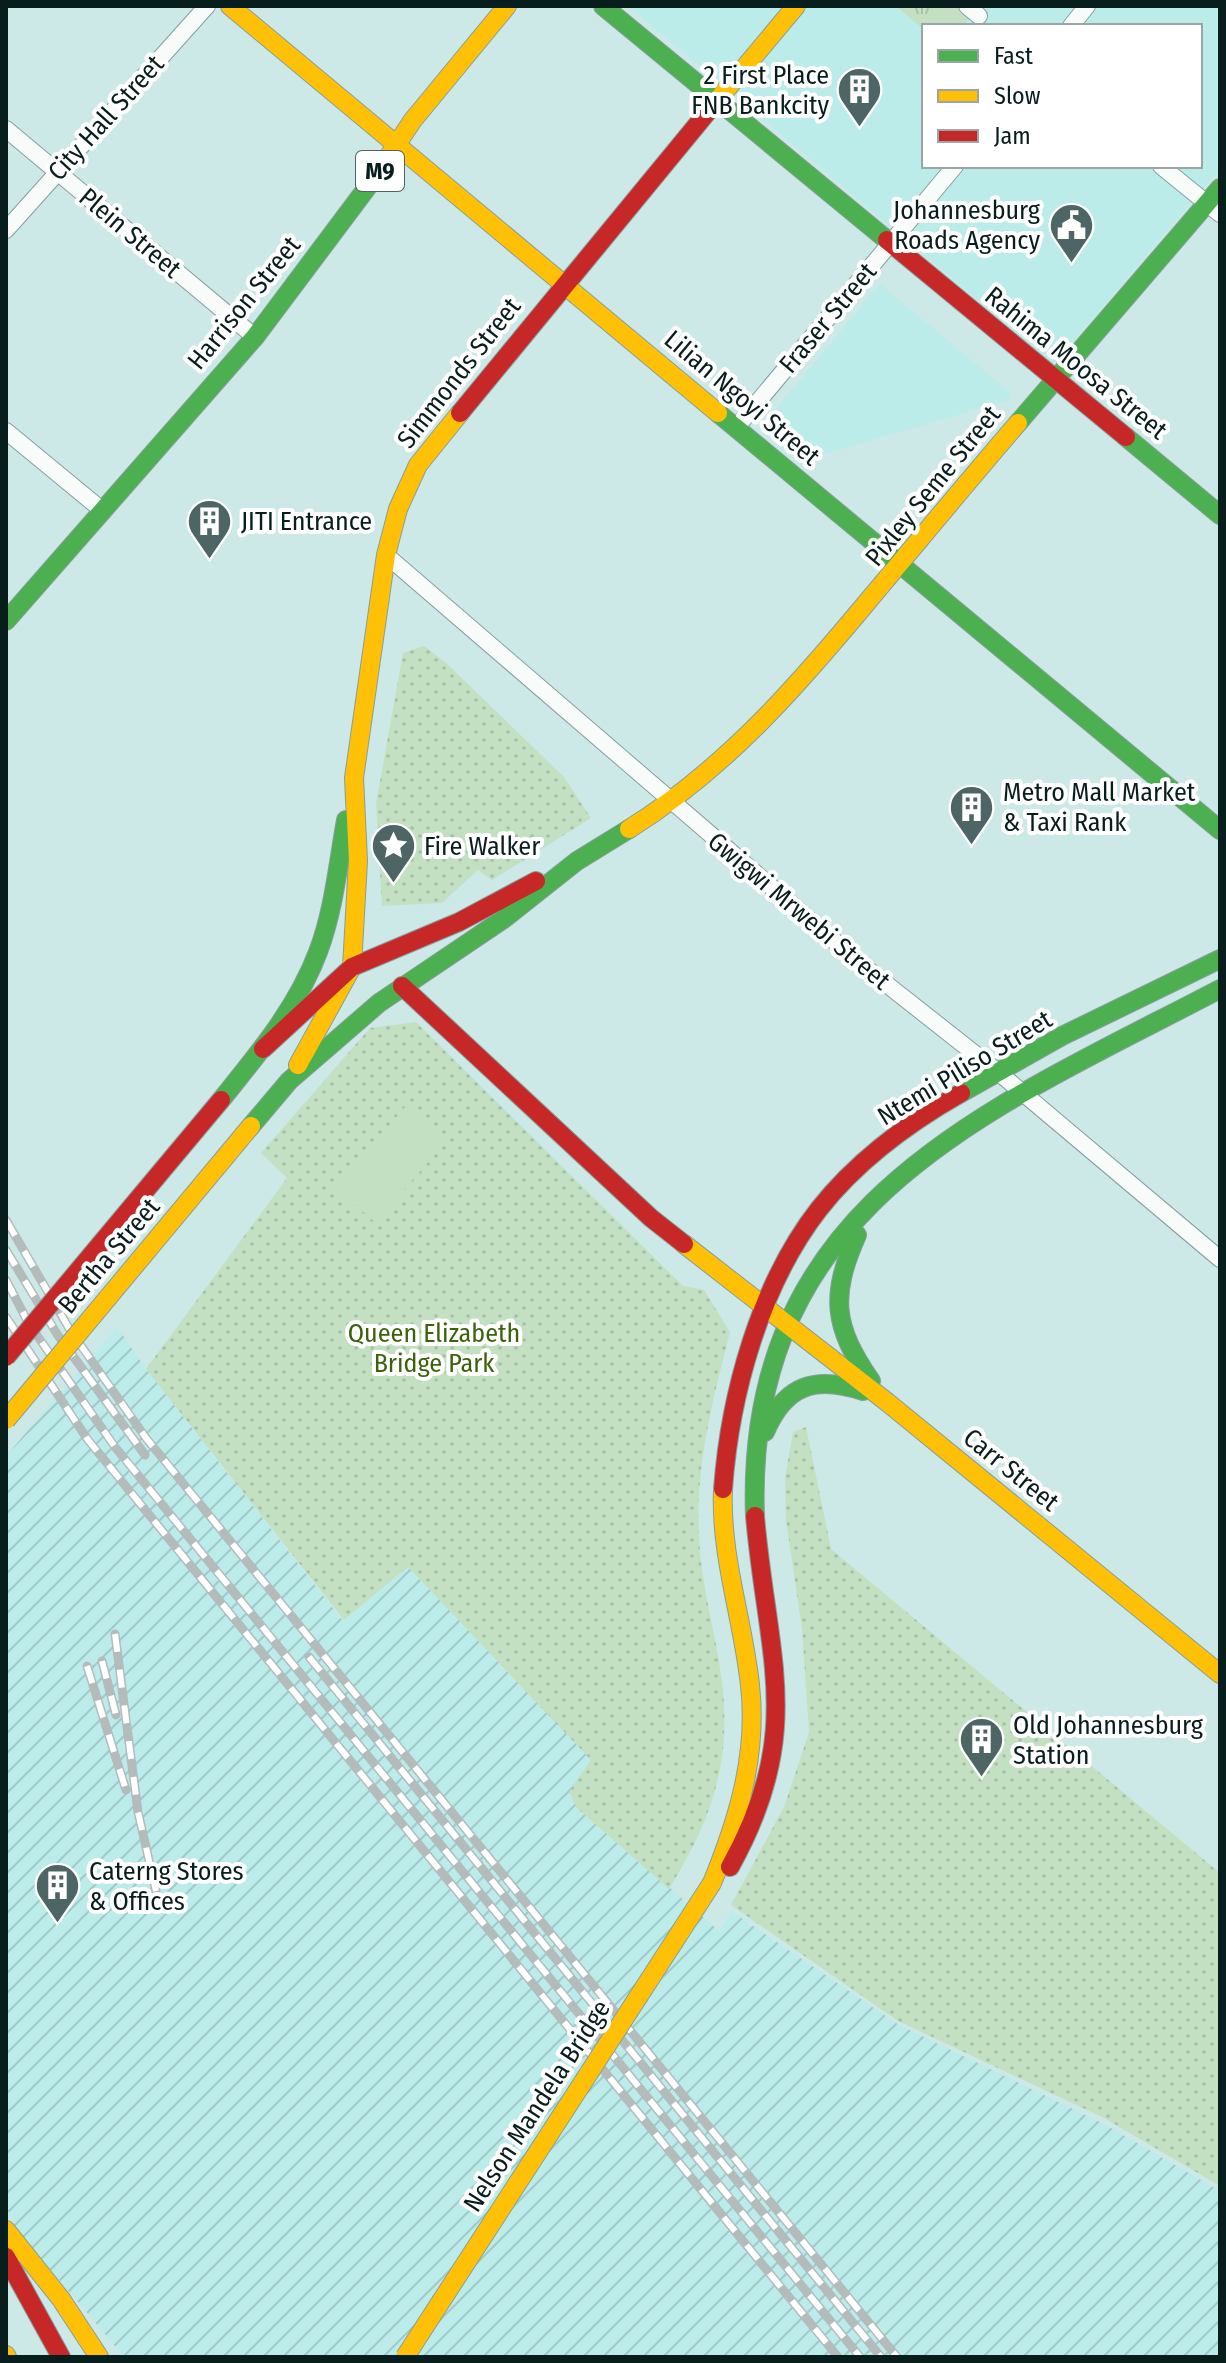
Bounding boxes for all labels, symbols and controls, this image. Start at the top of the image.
legend [922,24,1202,168]
text: Fast [994,42,1033,70]
street label: City Hall Street [42,49,171,187]
place label: 2 First Place FNB Bankcity [691,60,829,121]
building icon: 2 First Place FNB Bankcity [836,66,884,129]
text: Slow [994,82,1041,110]
text: Jam [994,122,1031,150]
road number: M9 [356,151,404,191]
street label: Plein Street [73,182,188,285]
place label: Johannesburg Roads Agency [893,195,1041,256]
public building icon: Johannesburg Roads Agency [1047,201,1095,264]
street label: Harrison Street [181,230,307,376]
street label: Fraser Street [773,256,883,379]
street label: Rahima Moosa Street [979,280,1174,446]
street label: Simmonds Street [391,291,528,454]
street label: Lilian Ngoyi Street [658,324,826,472]
street label: Pixley Seme Street [859,399,1007,572]
building icon: JITI Entrance [186,497,234,560]
place label: JITI Entrance [241,506,372,537]
place label: Metro Mall Market & Taxi Rank [1003,777,1196,838]
building icon: Metro Mall Market & Taxi Rank [948,783,996,846]
place icon: Fire Walker [369,822,417,885]
street label: Gwigwi Mrwebi Street [702,826,897,997]
place label: Fire Walker [424,831,540,862]
street label: Ntemi Piliso Street [872,1004,1058,1132]
street label: Bertha Street [52,1192,167,1320]
park label: Queen Elizabeth Bridge Park [348,1318,520,1379]
street label: Carr Street [957,1422,1065,1518]
place label: Old Johannesburg Station [1013,1710,1204,1771]
building icon: Old Johannesburg Station [958,1716,1006,1779]
place label: Caterng Stores & Offices [89,1856,244,1917]
building icon: Caterng Stores & Offices [34,1862,82,1925]
street label: Nelson Mandela Bridge [457,1994,617,2218]

